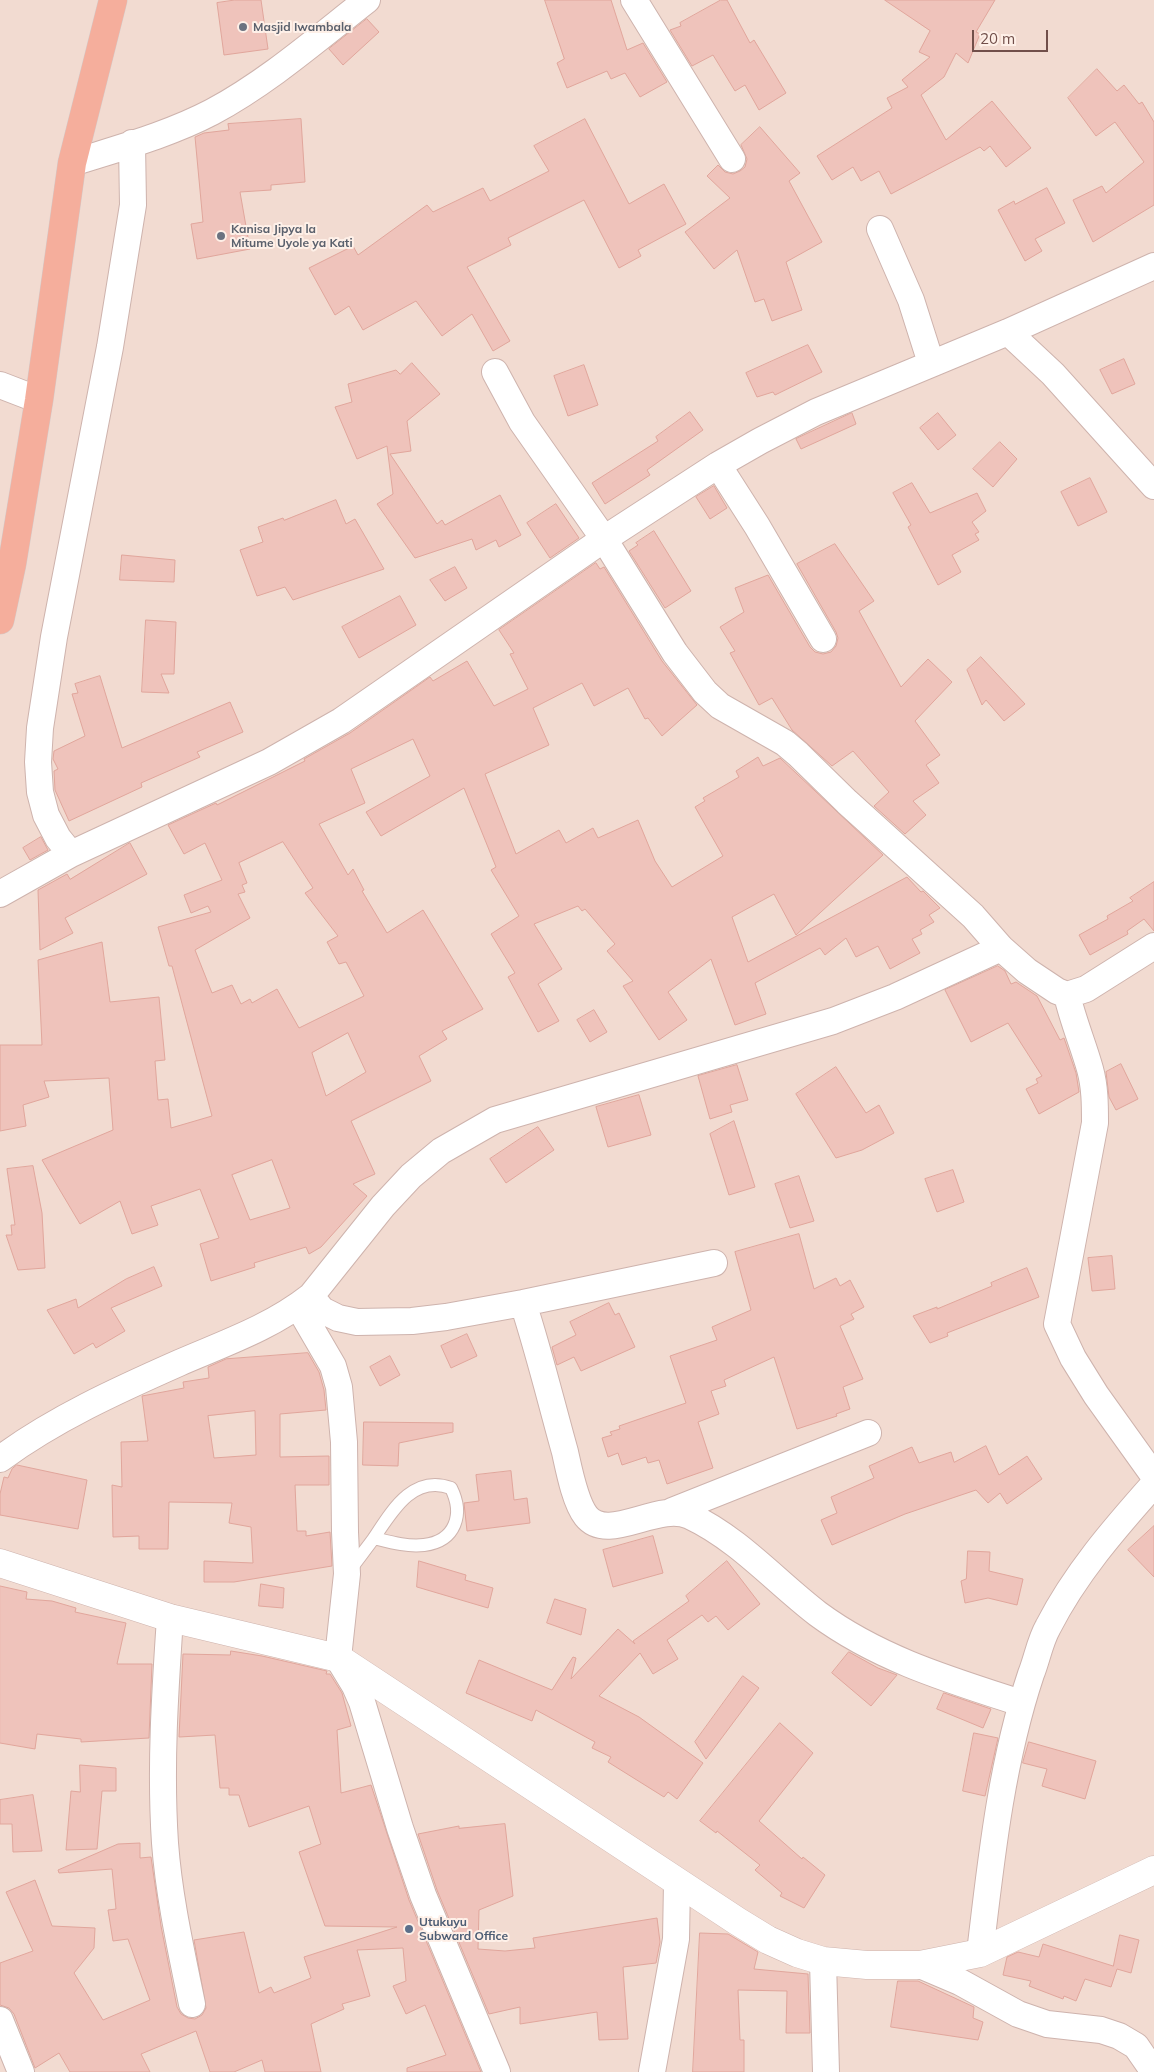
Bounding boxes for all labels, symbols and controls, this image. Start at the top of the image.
place label: Masjid Iwambala [253,20,351,34]
scale bar [974,20,1050,52]
marker: Masjid Iwambala [237,21,249,33]
text: 20 m [980,29,1015,48]
place label: Kanisa Jipya la Mitume Uyole ya Kati [231,222,353,250]
marker: Kanisa Jipya la Mitume Uyole ya Kati [215,230,227,242]
place label: Utukuyu Subward Office [419,1915,508,1943]
marker: Utukuyu Subward Office [403,1923,415,1935]

